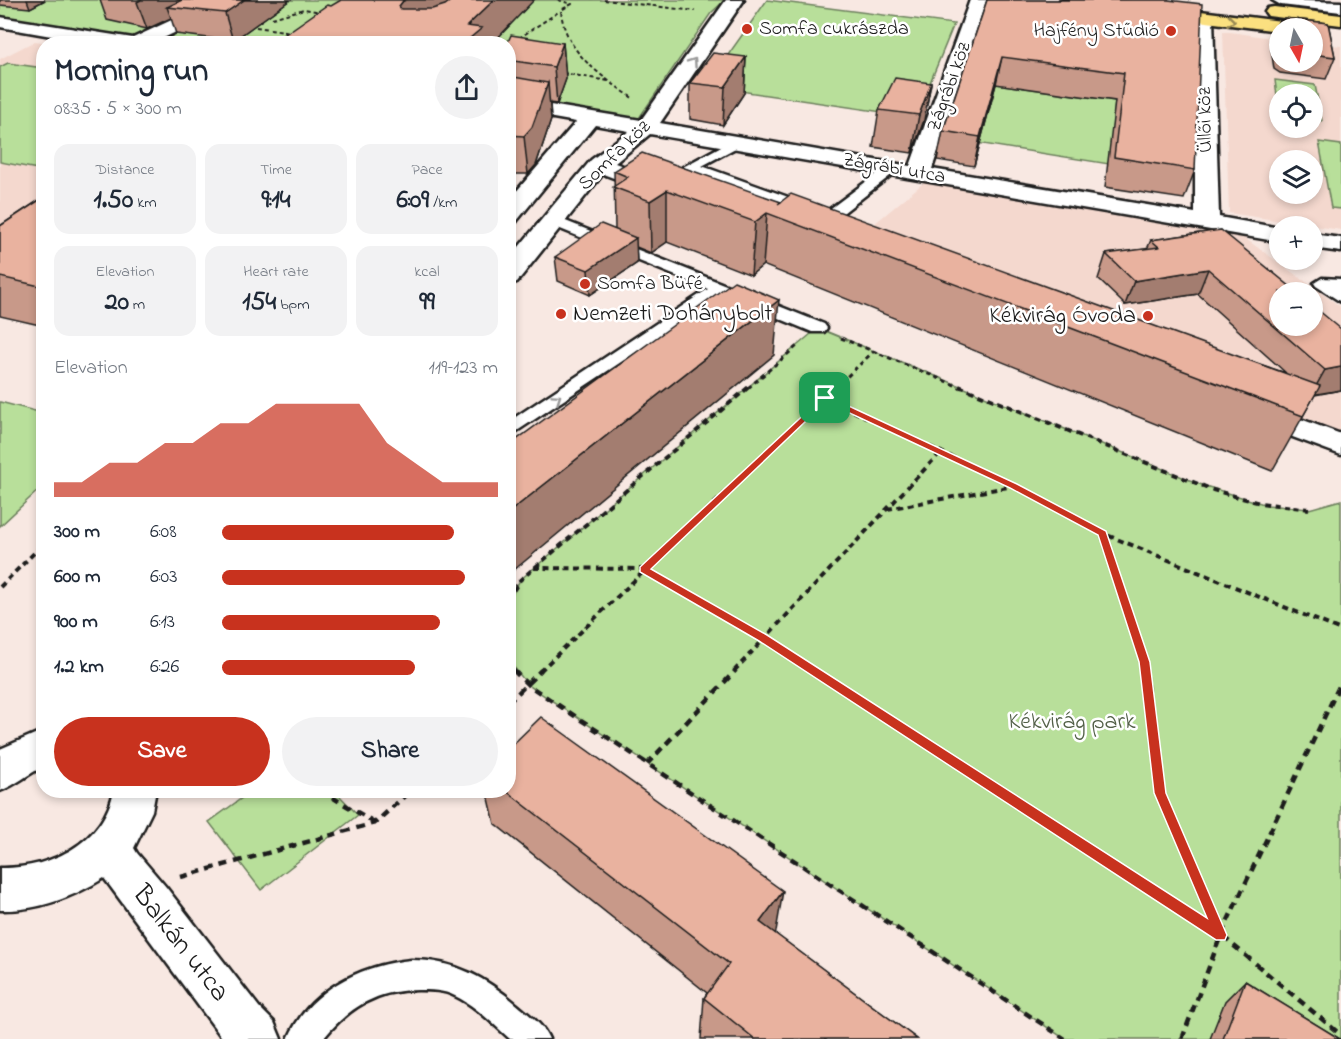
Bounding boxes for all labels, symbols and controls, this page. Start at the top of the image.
one-way arrow [1226,14,1235,26]
place label: Somfa cukrászda [759,15,909,44]
place label: Hajfény Stűdió [1033,17,1159,46]
north arrow [1269,18,1323,72]
map controls [1269,18,1323,336]
marker: Somfa cukrászda [740,22,754,36]
marker: Hajfény Stűdió [1164,24,1178,38]
street label: Zágrábi köz [920,38,981,136]
text: Morning run [54,48,208,96]
button: share [435,56,498,119]
one-way arrow [686,58,697,69]
button: locate [1269,84,1323,138]
street label: Üllői köz [1191,86,1221,153]
text: 08:35 · 5 × 300 m [54,95,182,124]
street label: Somfa köz [572,113,658,198]
street label: Zágrábi utca [840,146,948,193]
button: layers [1269,150,1323,204]
text: Distance [96,158,154,182]
text: Time [260,158,292,182]
text: Pace [411,158,443,182]
text: 1.50 [93,182,133,220]
text: 9:14 [261,182,291,220]
text: 6:09 [396,182,429,220]
text: km [133,191,157,215]
text: /km [429,191,458,215]
button: + [1269,216,1323,270]
text: Elevation [96,260,154,284]
text: Heart rate [243,260,309,284]
text: kcal [414,260,440,284]
place label: Somfa Büfé [597,270,703,299]
marker: Somfa Büfé [578,277,592,291]
button: − [1269,282,1323,336]
text: 20 [105,284,129,322]
text: 154 [242,284,276,322]
text: 99 [419,284,435,322]
text: m [129,293,145,317]
text: bpm [276,293,310,317]
place label: Nemzeti Dohánybolt [573,297,772,333]
place label: Kékvirág Óvoda [989,299,1136,334]
marker: Nemzeti Dohánybolt [554,307,568,321]
marker: Kékvirág Óvoda [1141,309,1155,323]
text: Elevation [54,354,128,383]
text: 119–123 m [428,354,498,383]
pin [799,372,850,423]
icon: arrive [808,381,841,414]
one-way arrow [550,394,561,405]
text: 300 m [54,518,100,547]
text: 6:08 [150,518,177,547]
text: 600 m [54,563,101,592]
text: 6:03 [150,563,177,592]
text: 900 m [54,608,98,637]
text: 6:13 [150,608,175,637]
text: 1.2 km [54,653,104,682]
text: 6:26 [150,653,179,682]
park label: Kékvirág park [1009,705,1136,740]
button: Save [54,717,270,786]
button: Share [282,717,498,786]
street label: Balkán utca [121,876,239,1011]

